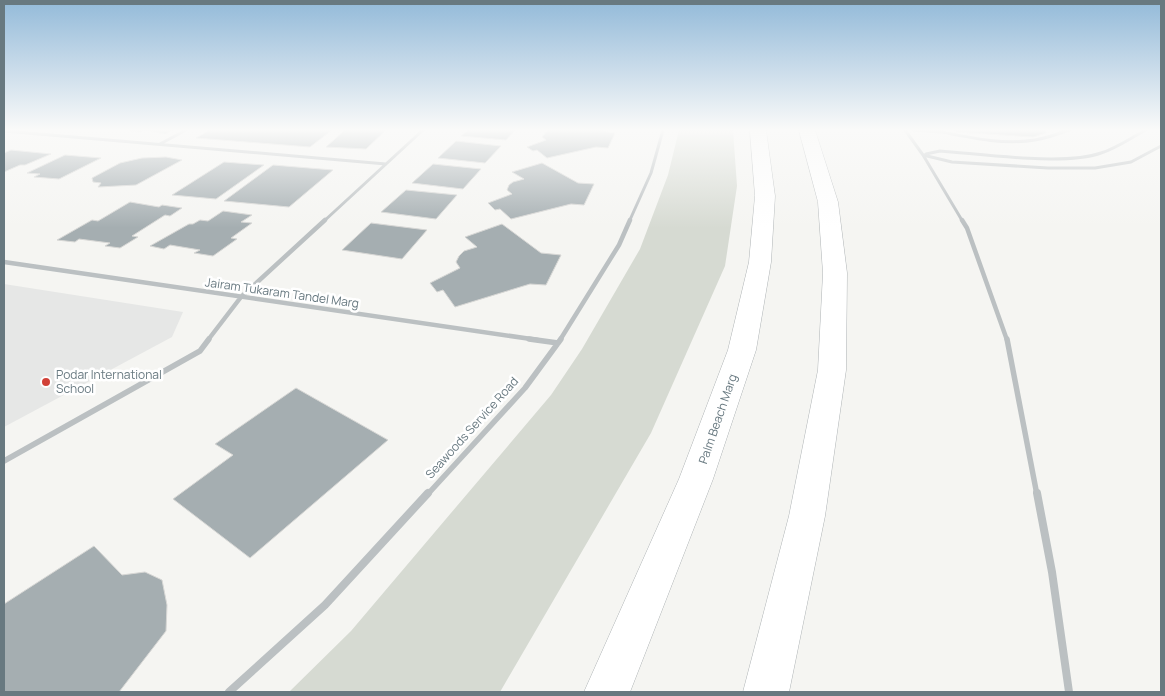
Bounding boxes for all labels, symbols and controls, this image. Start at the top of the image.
street label: Jairam Tukaram Tandel Marg [204,273,360,312]
place label: Podar International School [56,366,162,397]
street label: Palm Beach Marg [694,372,741,466]
street label: Seawoods Service Road [421,373,522,482]
marker: Podar International School [40,376,52,388]

